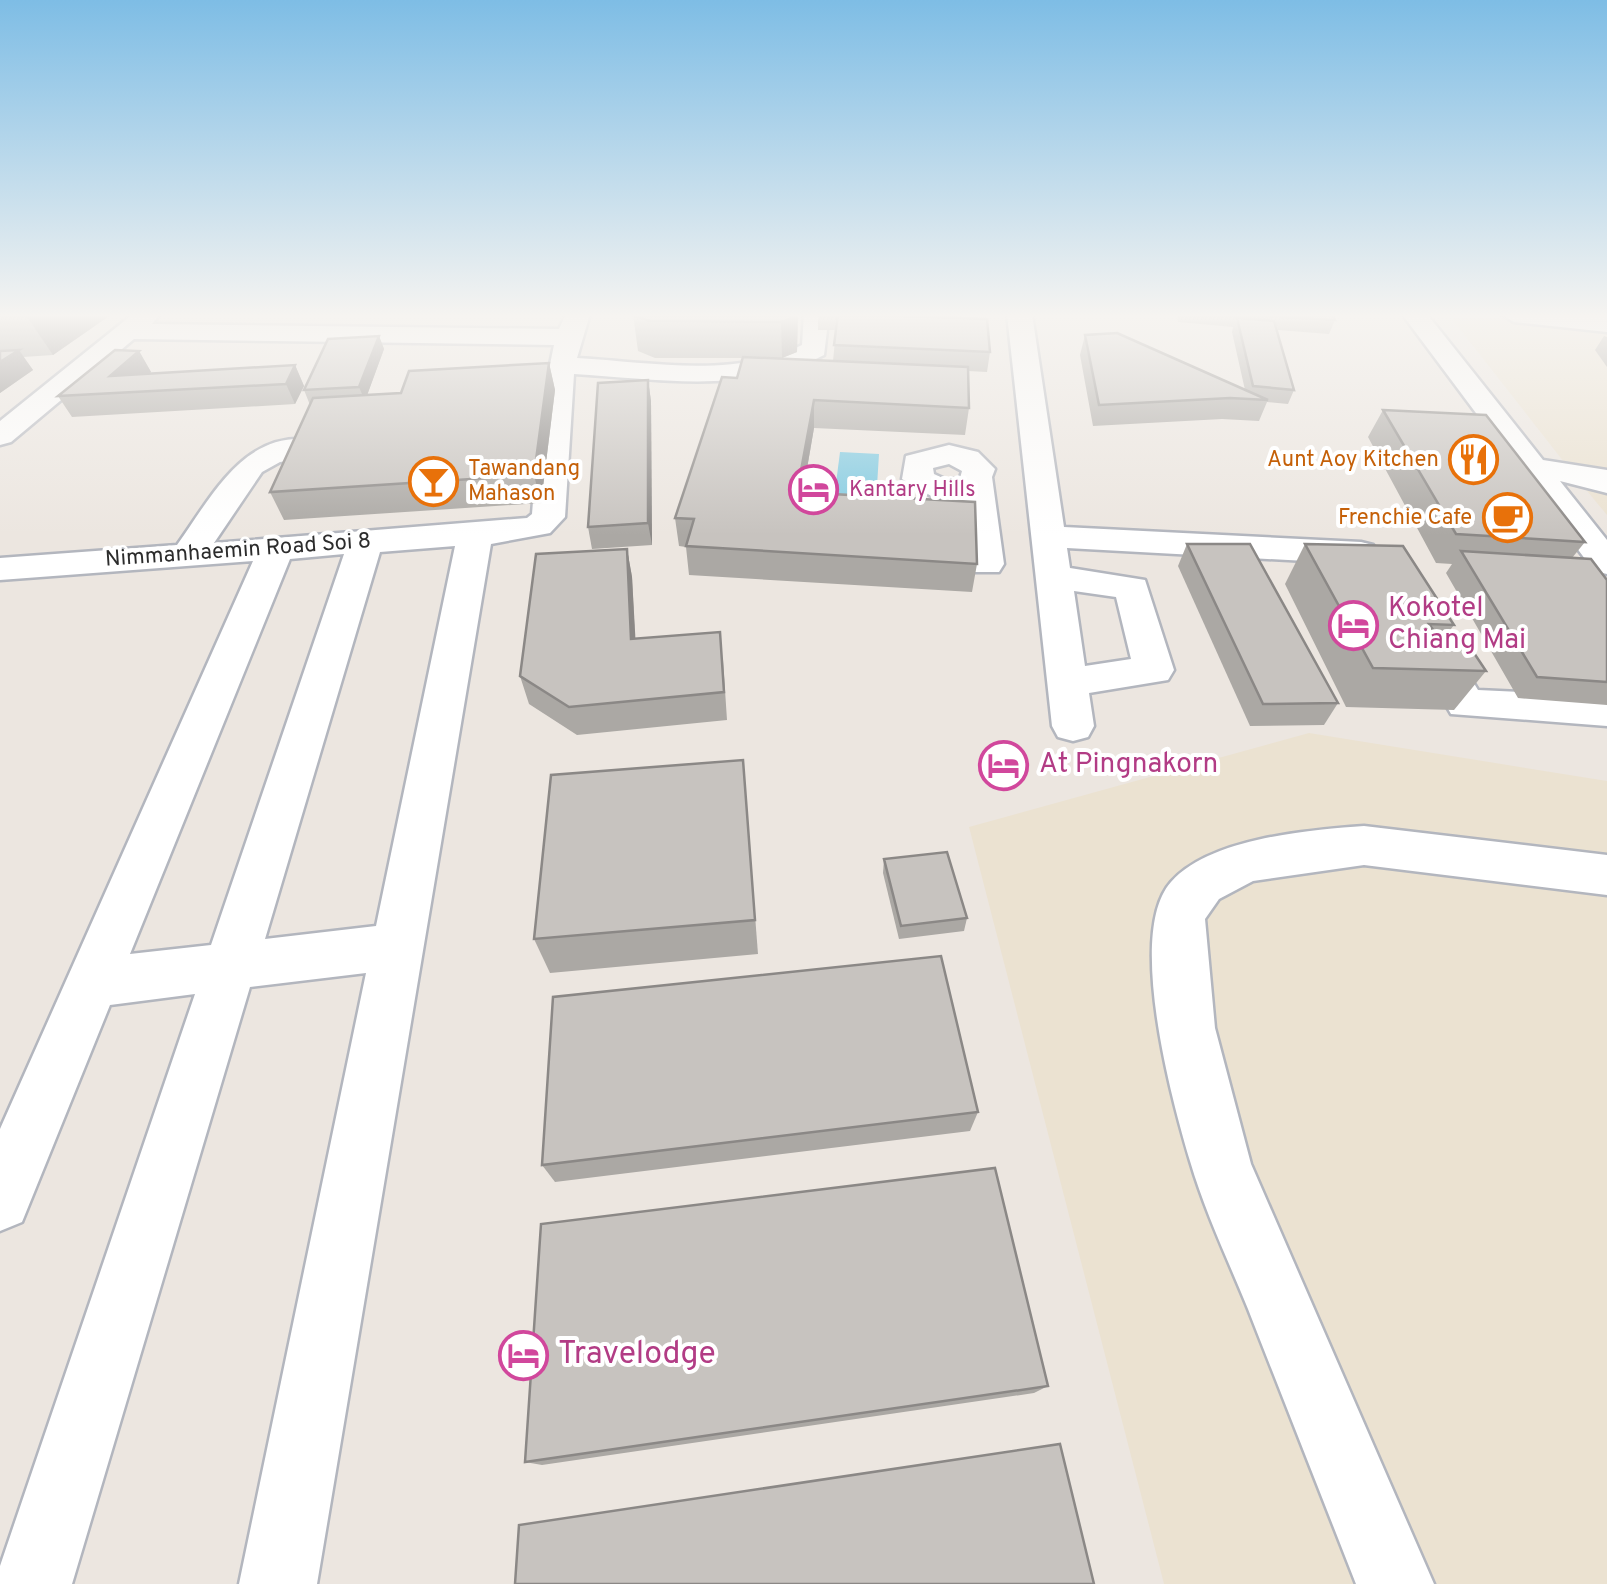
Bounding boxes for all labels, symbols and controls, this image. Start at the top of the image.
restaurant icon: Aunt Aoy Kitchen [1448,434,1500,486]
place label: Aunt Aoy Kitchen [1267,447,1439,474]
bar icon: Tawandang Mahason [407,456,459,508]
place label: Tawandang Mahason [468,456,580,508]
hotel icon: Kantary Hills [788,464,840,516]
place label: Kantary Hills [849,477,975,504]
cafe icon: Frenchie Cafe [1481,492,1533,544]
place label: Frenchie Cafe [1338,505,1472,532]
street label: Nimmanhaemin Road Soi 8 [104,528,372,574]
place label: Kokotel Chiang Mai [1388,591,1526,659]
hotel icon: Kokotel Chiang Mai [1327,599,1379,651]
hotel icon: At Pingnakorn [978,739,1030,791]
place label: At Pingnakorn [1039,747,1218,783]
hotel icon: Travelodge [497,1329,549,1381]
place label: Travelodge [558,1335,716,1375]

